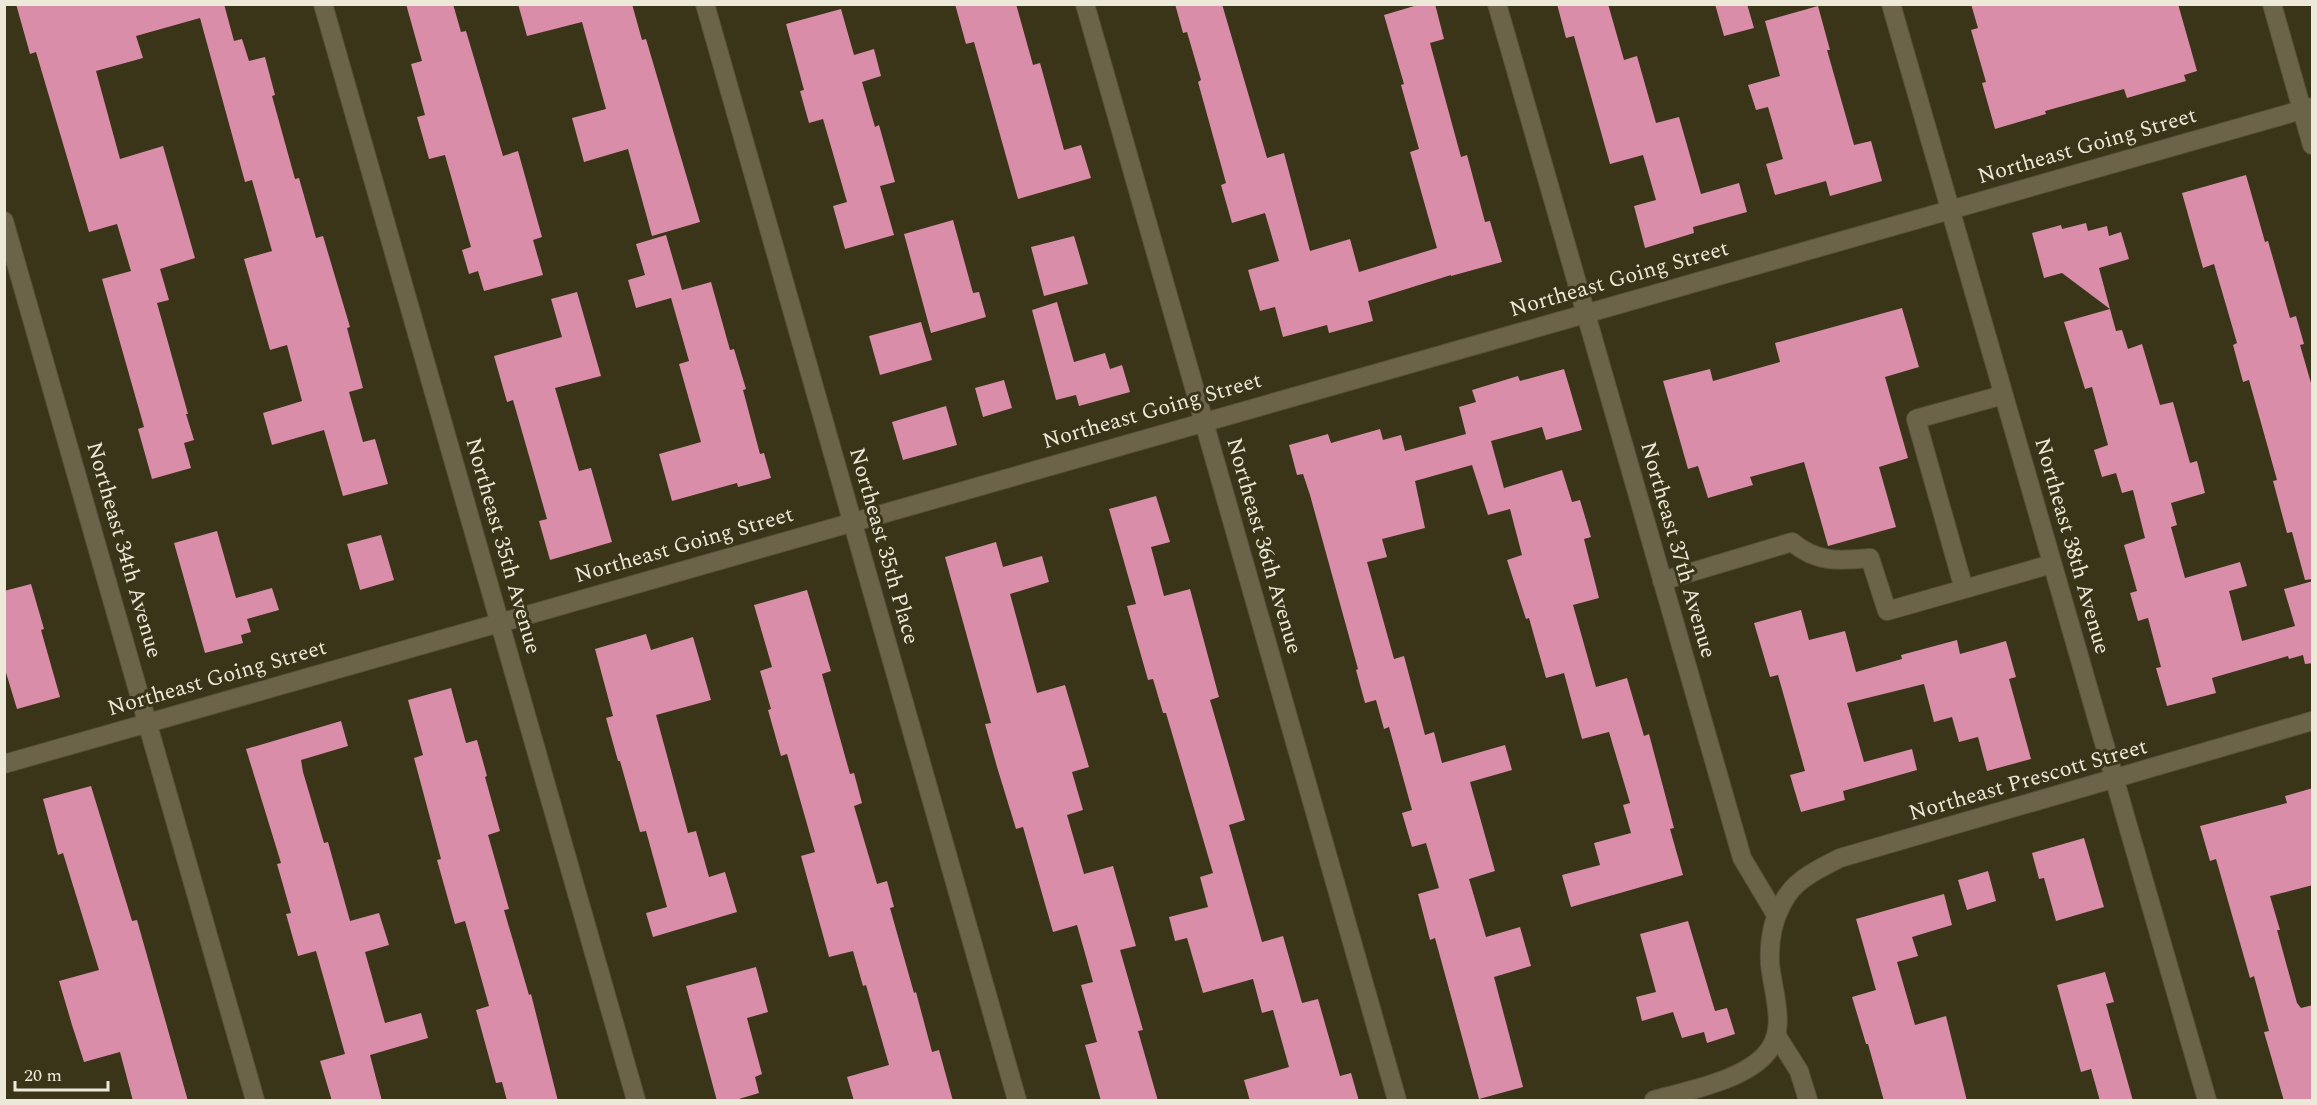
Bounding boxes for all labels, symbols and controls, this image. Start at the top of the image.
street label: Northeast Going Street [1974,99,2201,193]
street label: Northeast Going Street [1506,232,1733,326]
street label: Northeast Going Street [1039,364,1266,458]
street label: Northeast 35th Avenue [456,434,550,658]
street label: Northeast 36th Avenue [1217,434,1311,658]
street label: Northeast 38th Avenue [2025,434,2119,658]
street label: Northeast 34th Avenue [77,438,171,662]
street label: Northeast 37th Avenue [1631,438,1725,662]
street label: Northeast 35th Place [840,444,928,648]
street label: Northeast Going Street [571,498,798,592]
street label: Northeast Going Street [104,631,331,725]
street label: Northeast Prescott Street [1905,730,2151,830]
scale bar [15,1054,108,1092]
text: 20 m [24,1062,62,1089]

